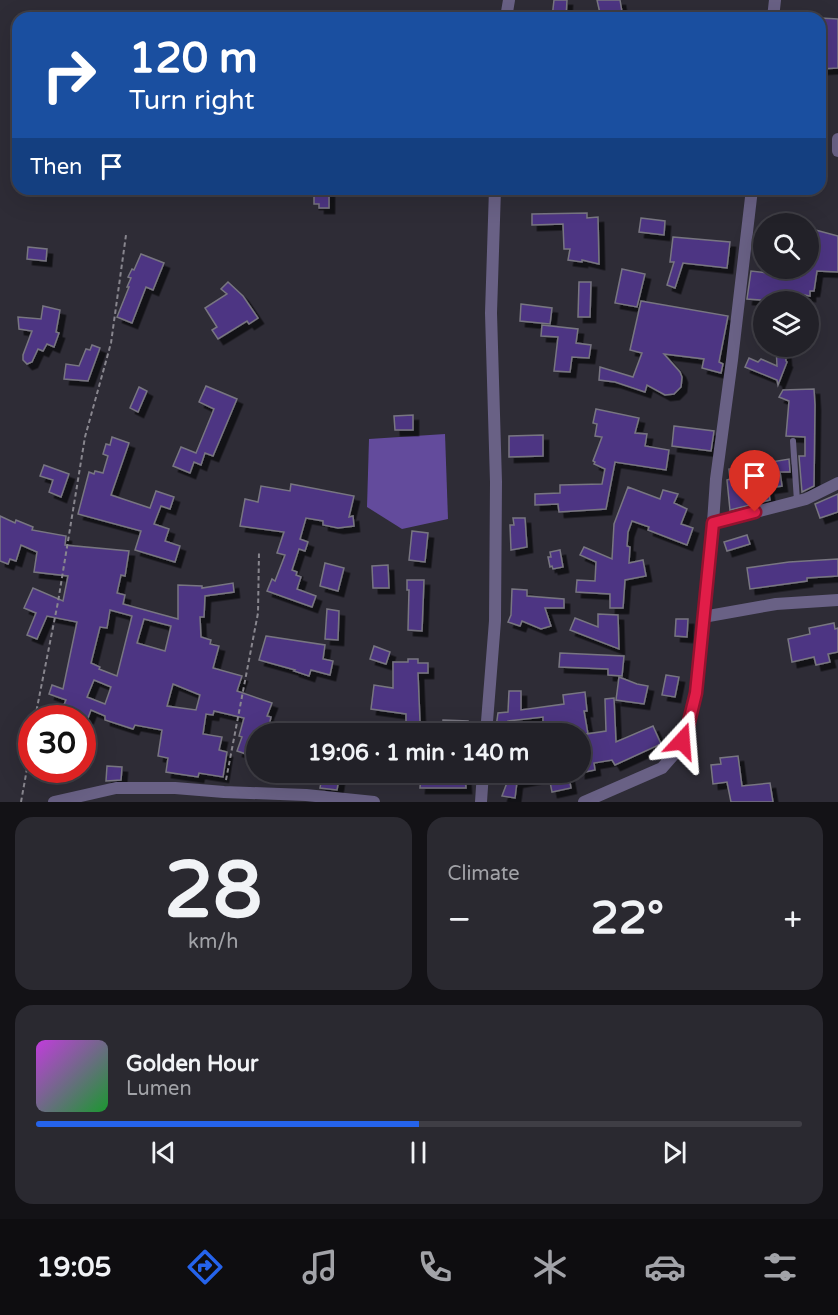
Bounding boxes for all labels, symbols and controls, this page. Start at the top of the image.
text: 120 m [129,33,258,84]
icon: right [30,36,108,114]
text: Turn right [129,84,255,117]
icon: arrive [95,150,128,183]
text: Then [30,154,83,180]
map controls [753,213,819,357]
button: search [753,213,819,279]
button: layers [753,291,819,357]
pin [729,450,780,512]
icon: arrive [738,459,771,492]
speed limit sign: 30 [18,705,96,783]
position arrow [650,709,714,773]
text: 19:06 · 1 min · 140 m [308,740,529,766]
text: 28 [164,844,262,938]
text: Climate [448,862,520,886]
text: 22° [590,892,664,946]
text: − [448,900,471,939]
text: + [783,900,802,939]
text: km/h [188,930,238,954]
text: Golden Hour [126,1051,258,1077]
text: Lumen [126,1077,192,1101]
icon: previous [147,1136,180,1169]
icon: pause [402,1136,435,1169]
icon: next [658,1136,691,1169]
icon: directions [184,1246,226,1288]
icon: music [299,1246,341,1288]
icon: phone [414,1246,456,1288]
icon: climate [529,1246,571,1288]
icon: car [644,1246,686,1288]
icon: filters [759,1246,801,1288]
text: 19:05 [37,1251,111,1284]

